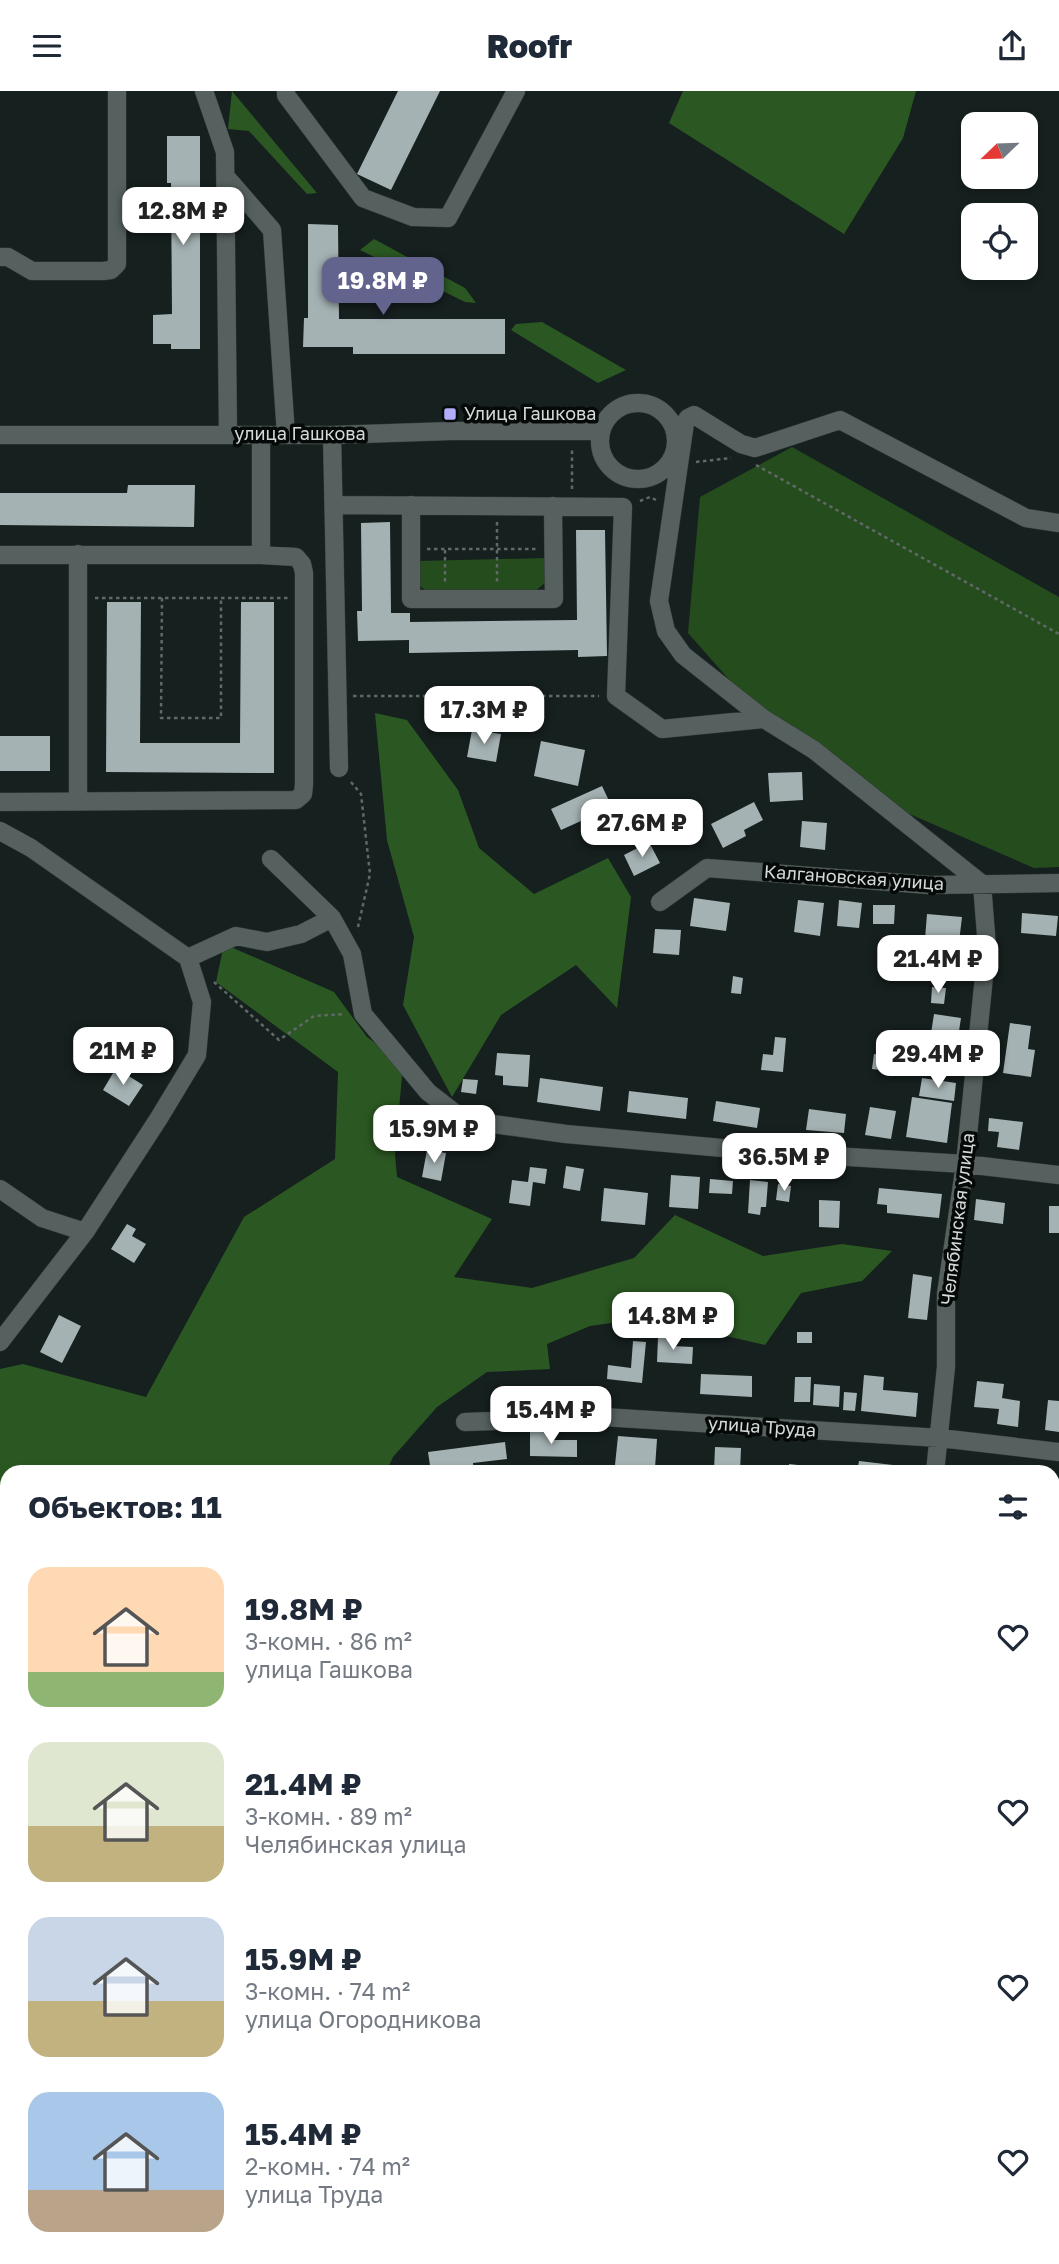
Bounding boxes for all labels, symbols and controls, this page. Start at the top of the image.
icon: menu [28,27,66,65]
text: Roofr [487,27,572,65]
icon: share [993,27,1031,65]
north arrow [961,112,1038,189]
map controls [961,112,1038,280]
pin: 12.8M ₽ [118,187,248,247]
text: 12.8M ₽ [138,196,228,224]
button: locate [961,203,1038,280]
pin: 19.8M ₽ [318,257,448,317]
text: 19.8M ₽ [338,266,428,294]
place label: Улица Гашкова [464,402,596,424]
marker: Улица Гашкова [442,406,458,422]
street label: улица Гашкова [234,422,366,444]
pin: 17.3M ₽ [419,687,549,746]
text: 17.3M ₽ [440,695,528,723]
pin: 27.6M ₽ [577,799,707,859]
text: 27.6M ₽ [597,808,687,836]
street label: Калгановская улица [763,860,945,894]
pin: 21.4M ₽ [873,935,1003,995]
text: 21.4M ₽ [893,944,983,972]
pin: 21M ₽ [74,1027,172,1087]
pin: 29.4M ₽ [873,1031,1003,1090]
text: 21M ₽ [89,1036,157,1064]
text: 29.4M ₽ [892,1039,984,1067]
pin: 15.9M ₽ [369,1105,499,1165]
text: 15.9M ₽ [389,1114,479,1142]
street label: Челябинская улица [936,1131,978,1306]
pin: 36.5M ₽ [719,1133,849,1193]
text: 36.5M ₽ [738,1142,830,1170]
pin: 14.8M ₽ [608,1293,738,1352]
text: 14.8M ₽ [628,1301,718,1329]
pin: 15.4M ₽ [486,1387,616,1446]
text: 15.4M ₽ [506,1395,596,1423]
street label: улица Труда [707,1411,817,1441]
icon: filters [994,1488,1032,1526]
text: Объектов: 11 [28,1489,222,1525]
text: 19.8M ₽ [245,1591,363,1627]
icon: home [84,1595,168,1679]
icon: heart [994,1618,1032,1656]
text: 3-комн. · 86 m² [245,1627,412,1655]
text: улица Гашкова [245,1655,413,1683]
text: 21.4M ₽ [245,1766,362,1802]
icon: home [84,1770,168,1854]
icon: heart [994,1793,1032,1831]
text: 3-комн. · 89 m² [245,1802,412,1830]
text: Челябинская улица [245,1830,467,1858]
text: 15.9M ₽ [245,1941,362,1977]
icon: home [84,1945,168,2029]
icon: heart [994,1968,1032,2006]
text: 3-комн. · 74 m² [245,1977,410,2005]
text: улица Огородникова [245,2005,482,2033]
text: 15.4M ₽ [245,2116,362,2152]
icon: home [84,2120,168,2204]
icon: heart [994,2143,1032,2181]
text: 2-комн. · 74 m² [245,2152,410,2180]
text: улица Труда [245,2180,383,2208]

